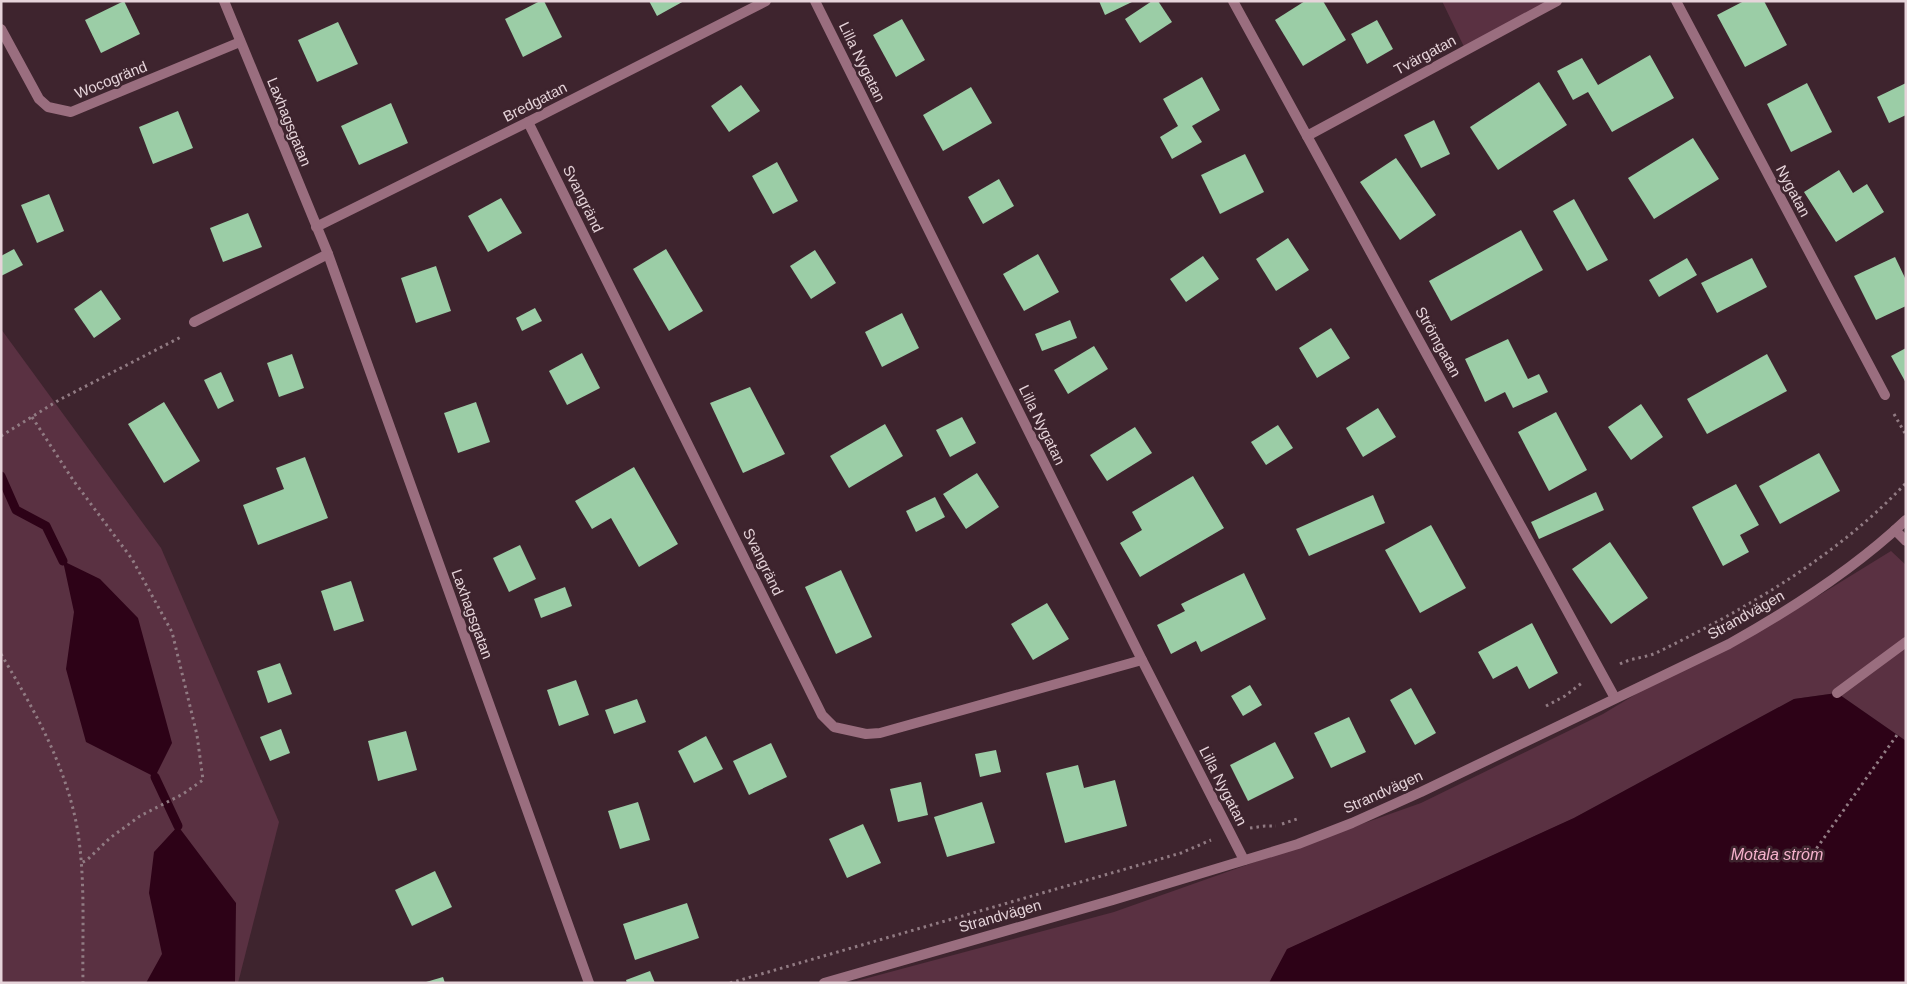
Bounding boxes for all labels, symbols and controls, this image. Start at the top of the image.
street label: Lilla Nygatan [836,19,889,104]
street label: Tvärgatan [1391,31,1459,78]
street label: Wocogränd [72,57,149,102]
street label: Laxhagsgatan [264,75,315,169]
street label: Bredgatan [500,78,569,125]
street label: Svangränd [560,162,607,235]
street label: Nygatan [1773,162,1814,219]
street label: Strömgatan [1412,304,1465,380]
street label: Lilla Nygatan [1016,382,1069,467]
street label: Svangränd [740,525,787,598]
street label: Laxhagsgatan [448,567,497,661]
street label: Strandvägen [1704,587,1787,643]
street label: Lilla Nygatan [1196,743,1251,828]
street label: Strandvägen [1340,766,1425,817]
water label: Motala ström [1731,846,1823,863]
street label: Strandvägen [957,896,1043,935]

